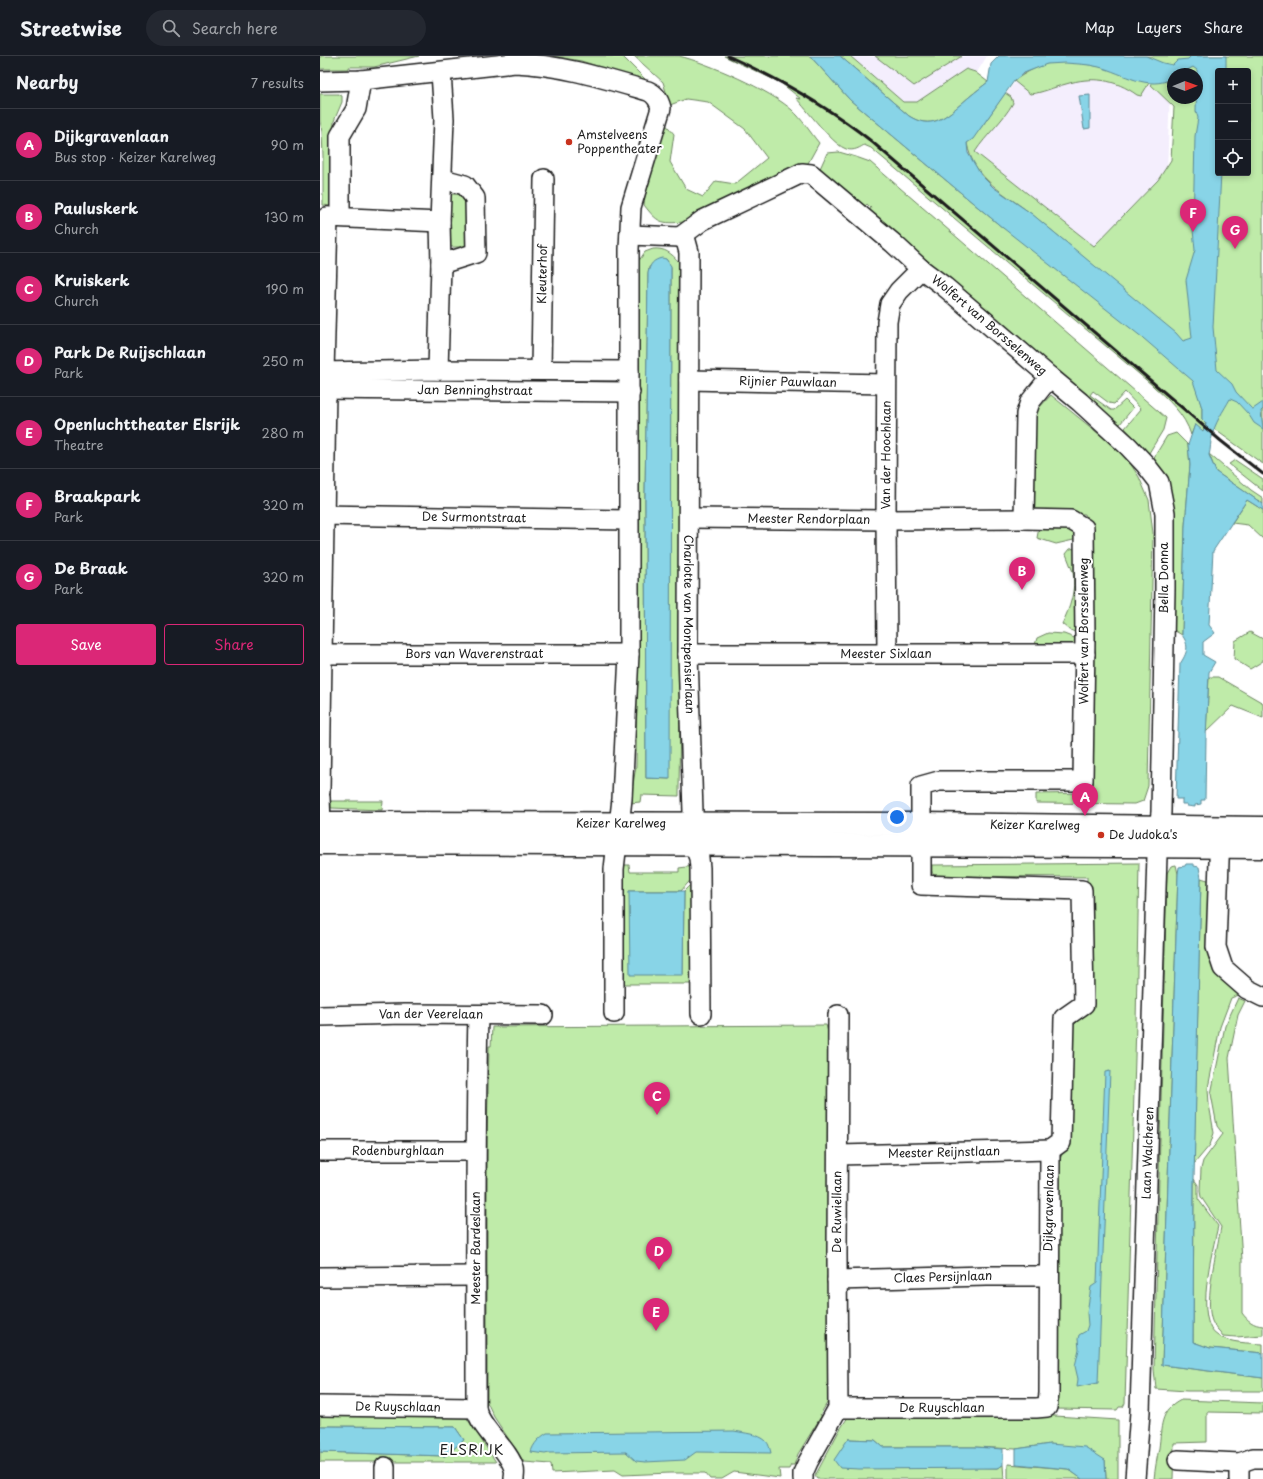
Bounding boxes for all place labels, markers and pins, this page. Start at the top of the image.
place label: Amstelveens Poppentheater [577,125,662,157]
marker: Amstelveens Poppentheater [564,137,574,147]
pin: F [1180,199,1206,232]
pin: G [1222,216,1248,249]
pin: B [1009,557,1035,590]
pin: A [1072,783,1098,816]
place label: De Judoka's [1109,825,1178,843]
marker: De Judoka's [1096,830,1106,840]
pin: C [644,1082,670,1115]
pin: D [646,1237,672,1270]
pin: E [643,1298,669,1331]

